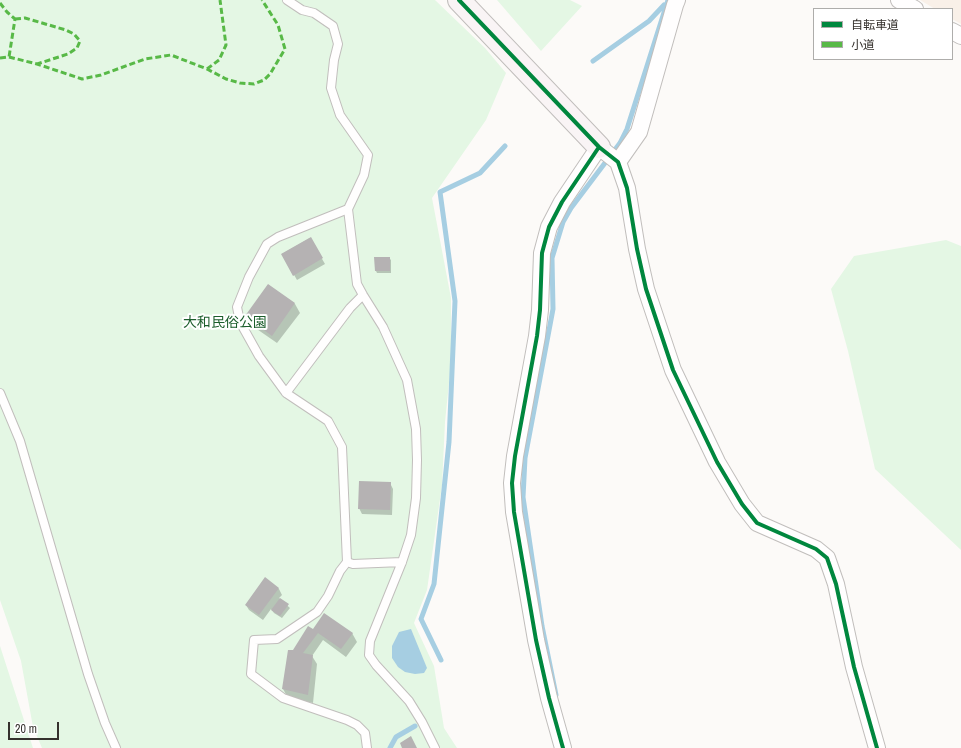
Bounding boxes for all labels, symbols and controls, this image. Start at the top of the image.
legend [813,8,953,60]
text: 自転車道 [851,17,899,33]
text: 小道 [851,37,875,53]
park label: 大和民俗公園 [183,315,267,331]
scale bar [10,714,61,740]
text: 20 m [15,721,37,737]

